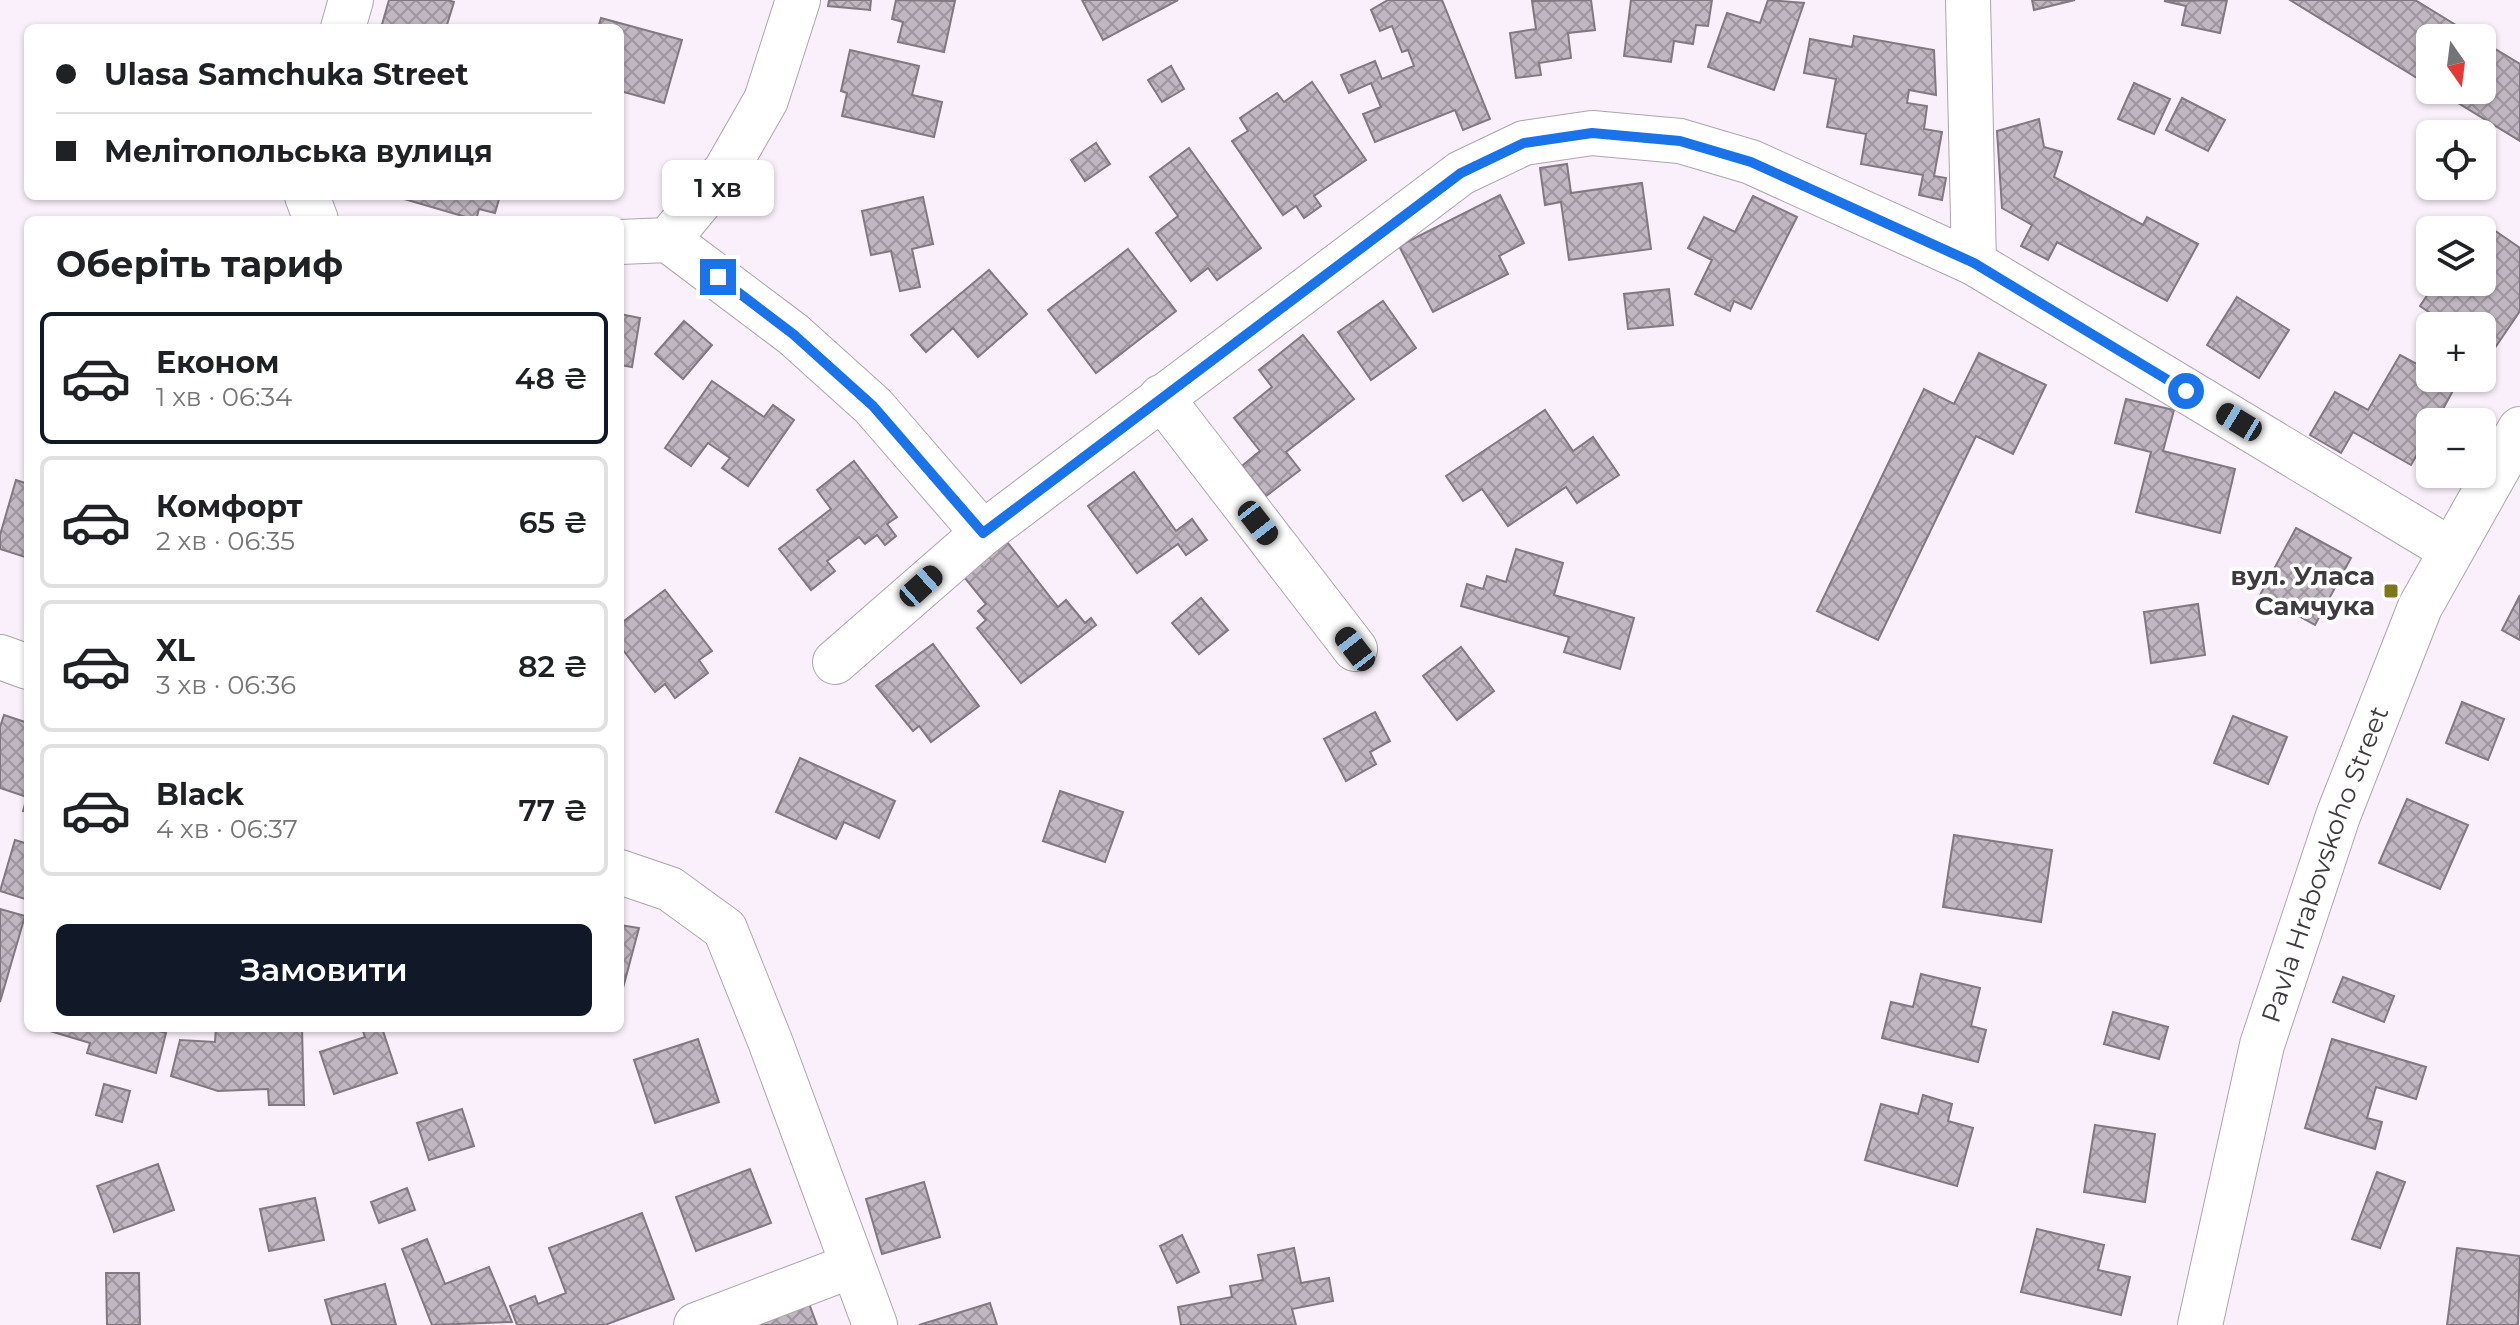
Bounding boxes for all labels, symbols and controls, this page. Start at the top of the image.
north arrow [2416,24,2496,104]
map controls [2416,24,2496,488]
text: Ulasa Samchuka Street [104,56,468,93]
button: locate [2416,120,2496,200]
text: Мелітопольська вулиця [104,133,493,170]
callout: 1 хв [662,161,774,217]
text: 1 хв [694,172,742,204]
button: layers [2416,216,2496,296]
text: Оберіть тариф [56,242,343,286]
route end [700,259,736,295]
button: + [2416,312,2496,392]
icon: car [60,342,132,414]
text: Економ [156,344,280,381]
text: 48 ₴ [515,360,588,397]
route start [2168,373,2204,409]
text: 1 хв · 06:34 [156,381,292,413]
car [2212,399,2266,445]
button: − [2416,408,2496,488]
icon: car [60,486,132,558]
text: Комфорт [156,488,303,525]
car [1234,497,1282,549]
text: 65 ₴ [519,504,588,541]
text: 2 хв · 06:35 [156,525,295,557]
place label: вул. Уласа Самчука [2231,560,2375,622]
car [895,561,947,611]
marker: вул. Уласа Самчука [2382,582,2400,600]
car [1331,623,1379,675]
icon: car [60,630,132,702]
text: XL [156,632,195,669]
text: 82 ₴ [518,648,588,685]
text: 3 хв · 06:36 [156,669,296,701]
street label: Pavla Hrabovskoho Street [2255,702,2395,1027]
icon: car [60,774,132,846]
text: Black [156,776,244,813]
text: 77 ₴ [518,792,588,829]
text: 4 хв · 06:37 [156,813,298,845]
button: Замовити [56,924,592,1016]

